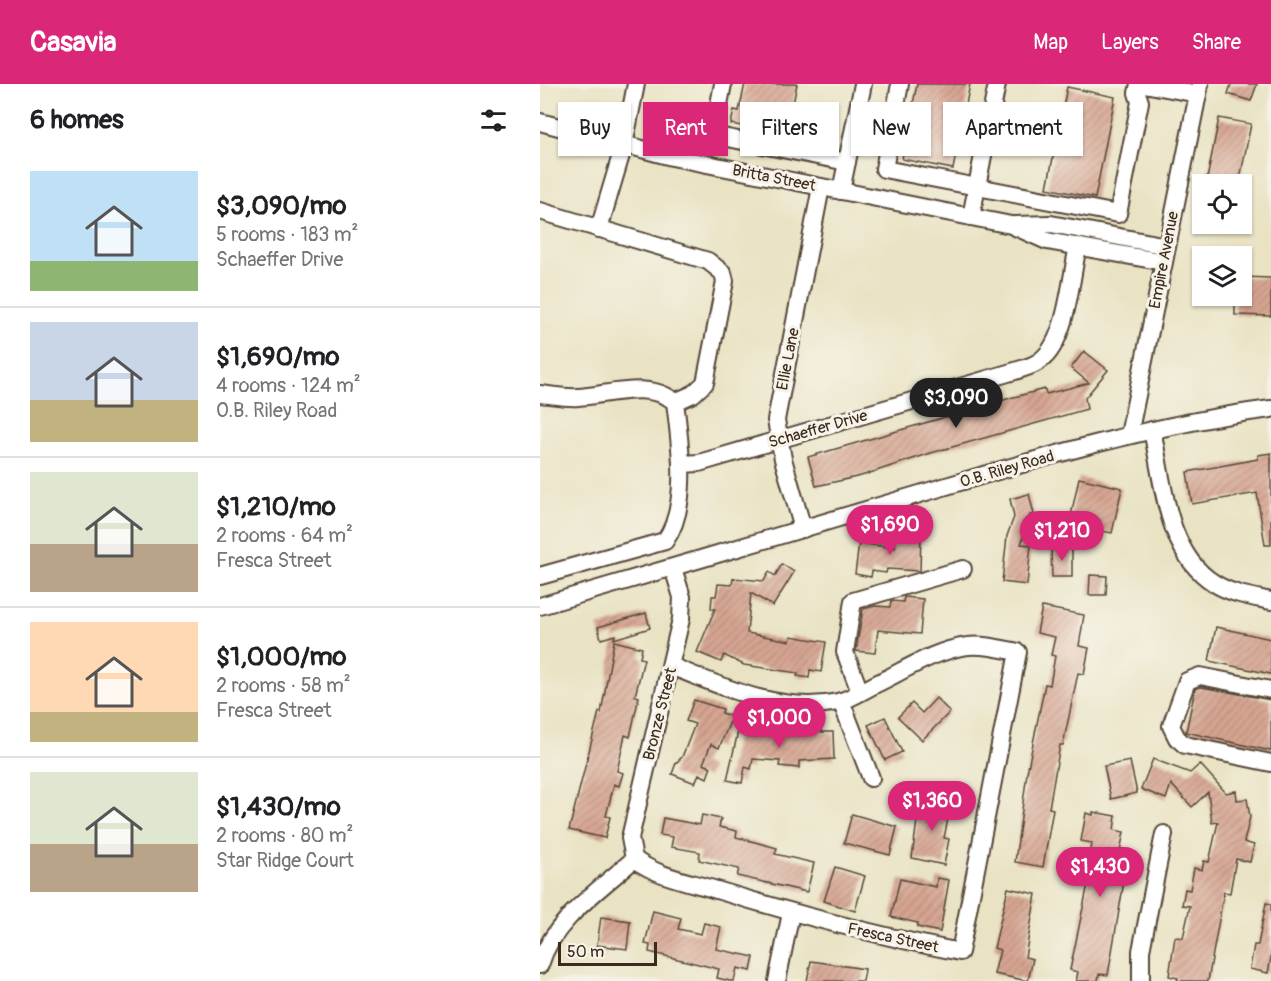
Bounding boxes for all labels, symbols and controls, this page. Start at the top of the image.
text: Casavia [30,25,116,60]
text: Map [1033,29,1068,56]
text: Layers [1101,29,1159,56]
text: Share [1192,29,1241,56]
chip: Buy [558,102,631,156]
chip: Rent [643,102,728,156]
chip: Filters [740,102,839,156]
chip: New [851,102,931,156]
chip: Apartment [943,102,1083,156]
text: 6 homes [30,104,124,136]
icon: filters [477,104,510,137]
street label: Britta Street [730,160,818,196]
map controls [1192,174,1252,306]
button: locate [1192,174,1252,234]
text: $3,090/mo [216,190,347,222]
icon: home [78,195,150,267]
street label: Empire Avenue [1145,209,1183,310]
text: 5 rooms · 183 m² [216,222,358,247]
button: layers [1192,246,1252,306]
text: Schaeffer Drive [216,247,343,272]
street label: Ellie Lane [772,326,804,392]
text: $1,690/mo [216,341,340,373]
icon: home [78,346,150,418]
text: 4 rooms · 124 m² [216,373,361,398]
pin: $3,090 [907,378,1005,429]
text: $3,090 [924,385,988,410]
text: O.B. Riley Road [216,398,337,423]
street label: Schaeffer Drive [766,405,870,453]
street label: O.B. Riley Road [958,446,1056,492]
text: $1,210/mo [216,491,336,523]
icon: home [78,496,150,568]
pin: $1,690 [841,505,939,556]
pin: $1,210 [1013,511,1111,562]
text: $1,690 [860,512,920,537]
text: $1,210 [1034,518,1090,543]
text: 2 rooms · 64 m² [216,523,353,548]
text: Fresca Street [216,548,332,573]
text: $1,000/mo [216,641,347,673]
icon: home [78,646,150,718]
street label: Bronze Street [639,665,681,763]
text: 2 rooms · 58 m² [216,673,351,698]
text: Fresca Street [216,698,332,723]
pin: $1,000 [730,698,828,749]
text: $1,000 [747,705,811,730]
pin: $1,360 [883,781,981,832]
text: $1,360 [902,788,962,813]
text: $1,430/mo [216,791,341,823]
icon: home [78,796,150,868]
text: 2 rooms · 80 m² [216,823,353,848]
pin: $1,430 [1051,847,1149,898]
text: Star Ridge Court [216,848,354,873]
text: $1,430 [1070,854,1130,879]
street label: Fresca Street [846,919,941,958]
scale bar [558,939,657,966]
text: 50 m [567,942,604,962]

